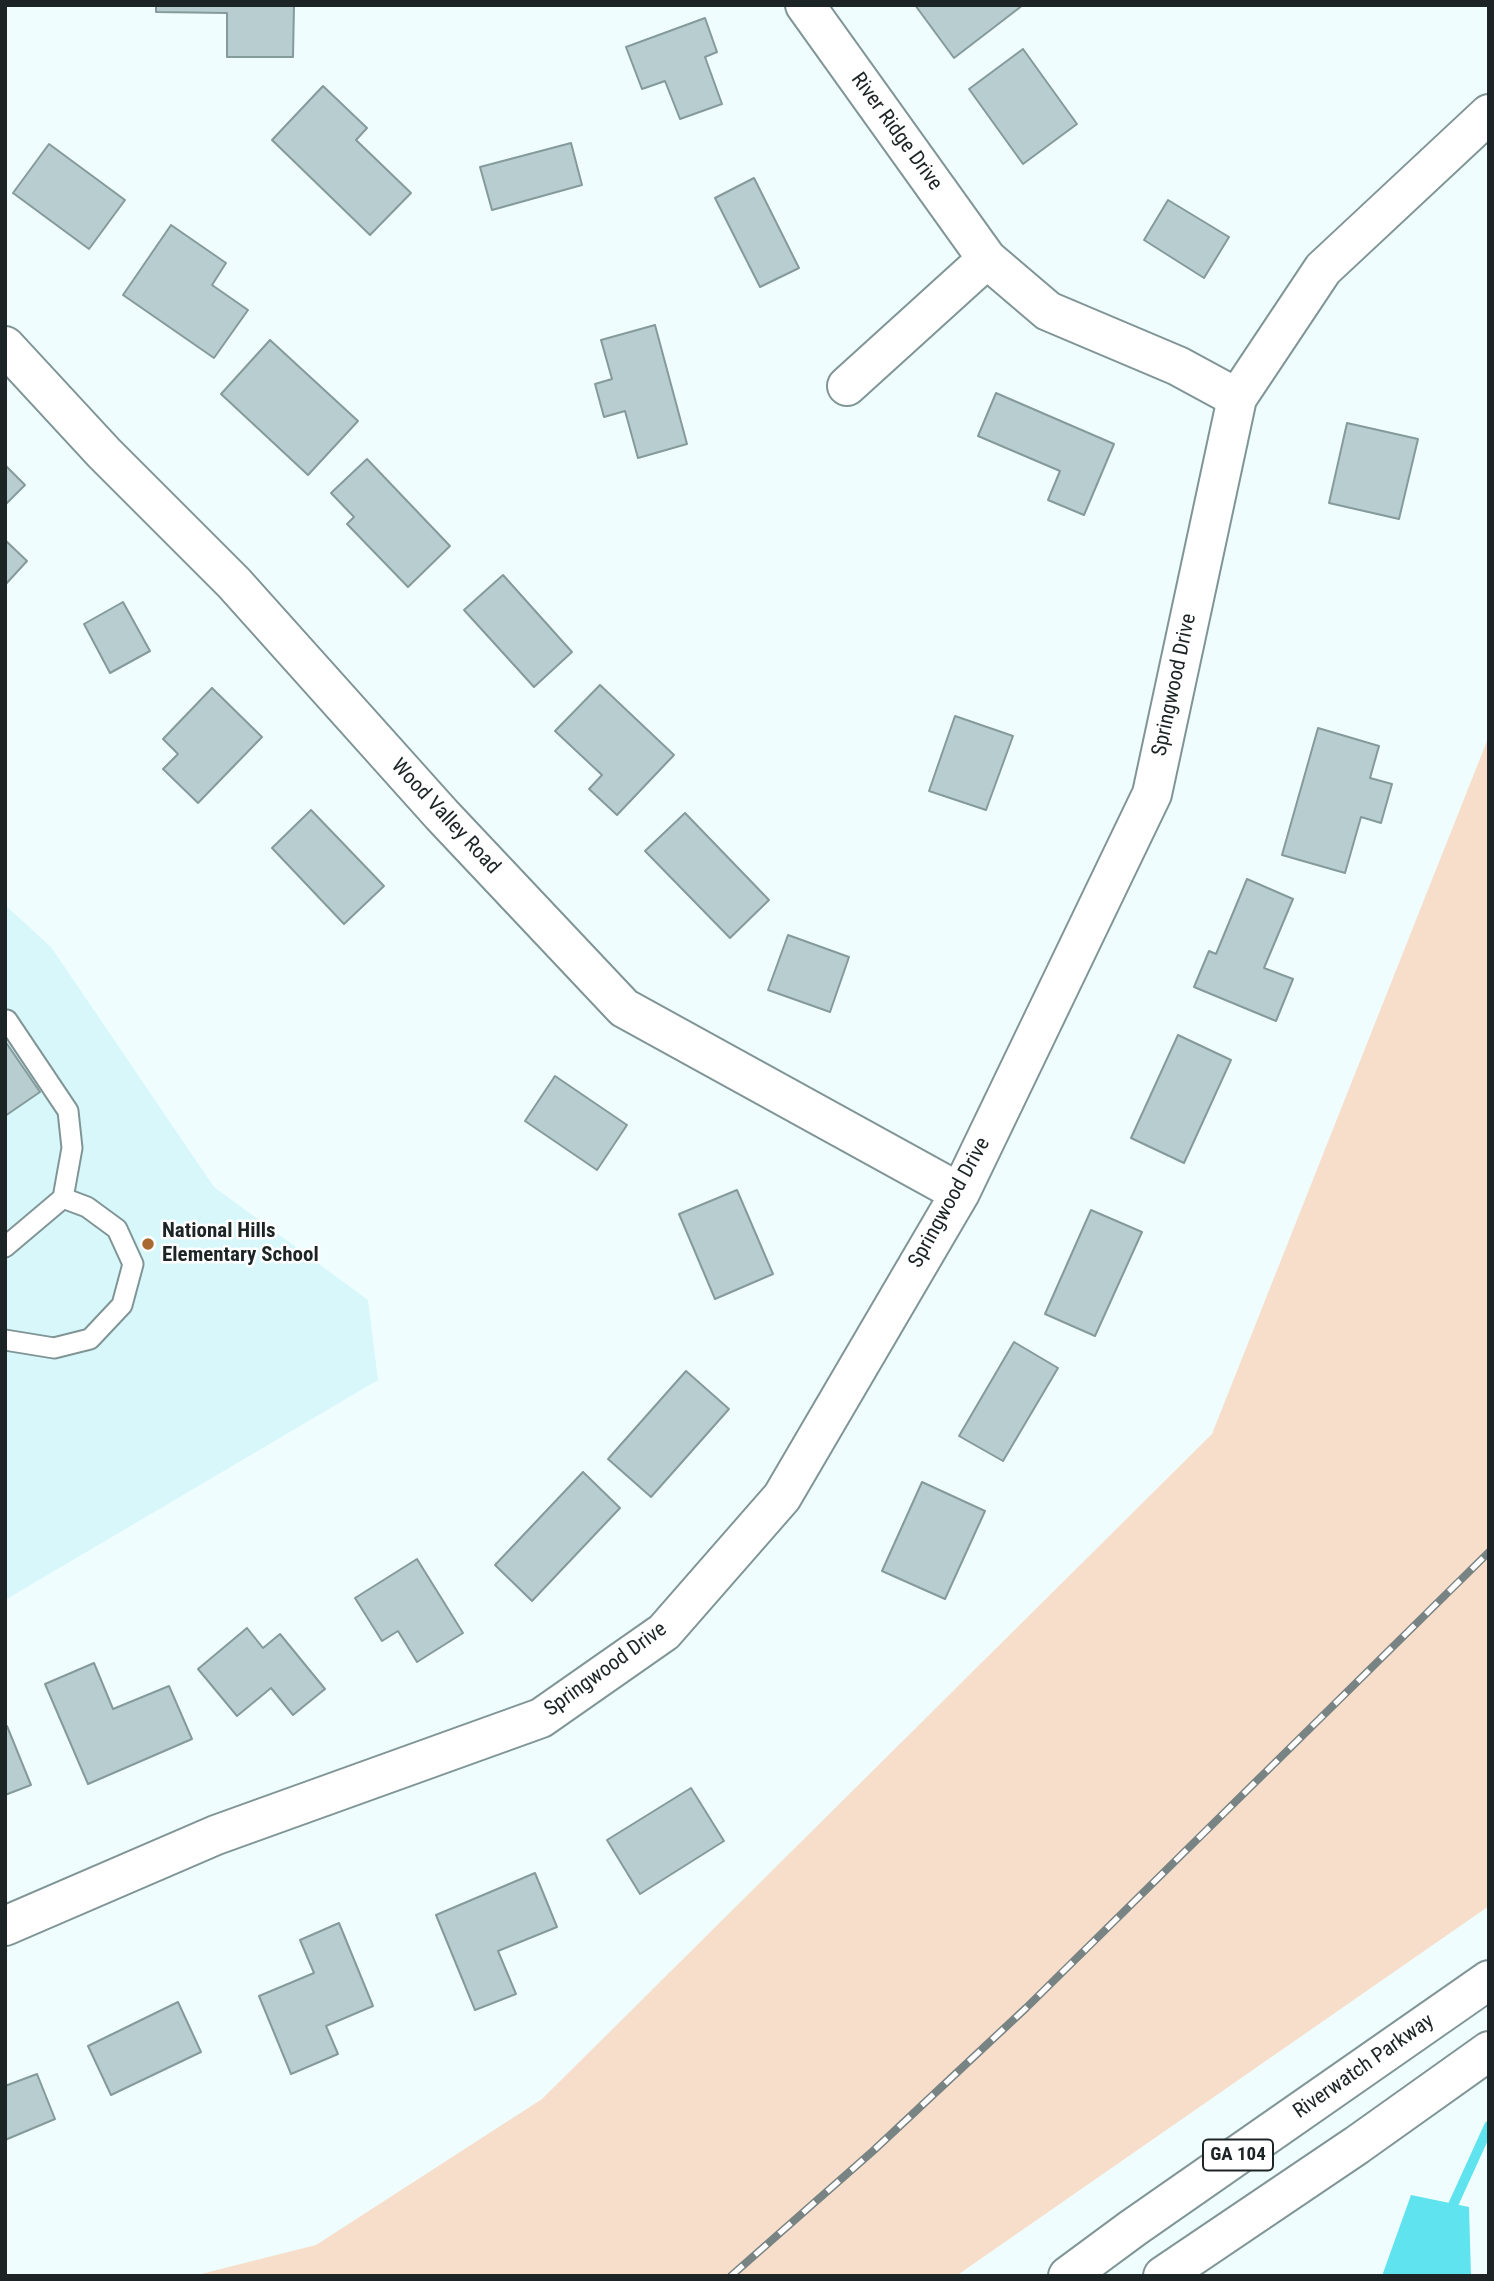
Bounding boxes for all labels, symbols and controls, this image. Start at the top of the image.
street label: River Ridge Drive [845,68,947,196]
street label: Springwood Drive [1148,612,1202,758]
street label: Wood Valley Road [385,754,505,880]
street label: Springwood Drive [904,1134,996,1272]
place label: National Hills Elementary School [162,1219,319,1269]
marker: National Hills Elementary School [140,1236,156,1252]
street label: Springwood Drive [540,1617,672,1723]
street label: Riverwatch Parkway [1289,2009,1439,2125]
road number: GA 104 [1203,2140,1273,2170]

